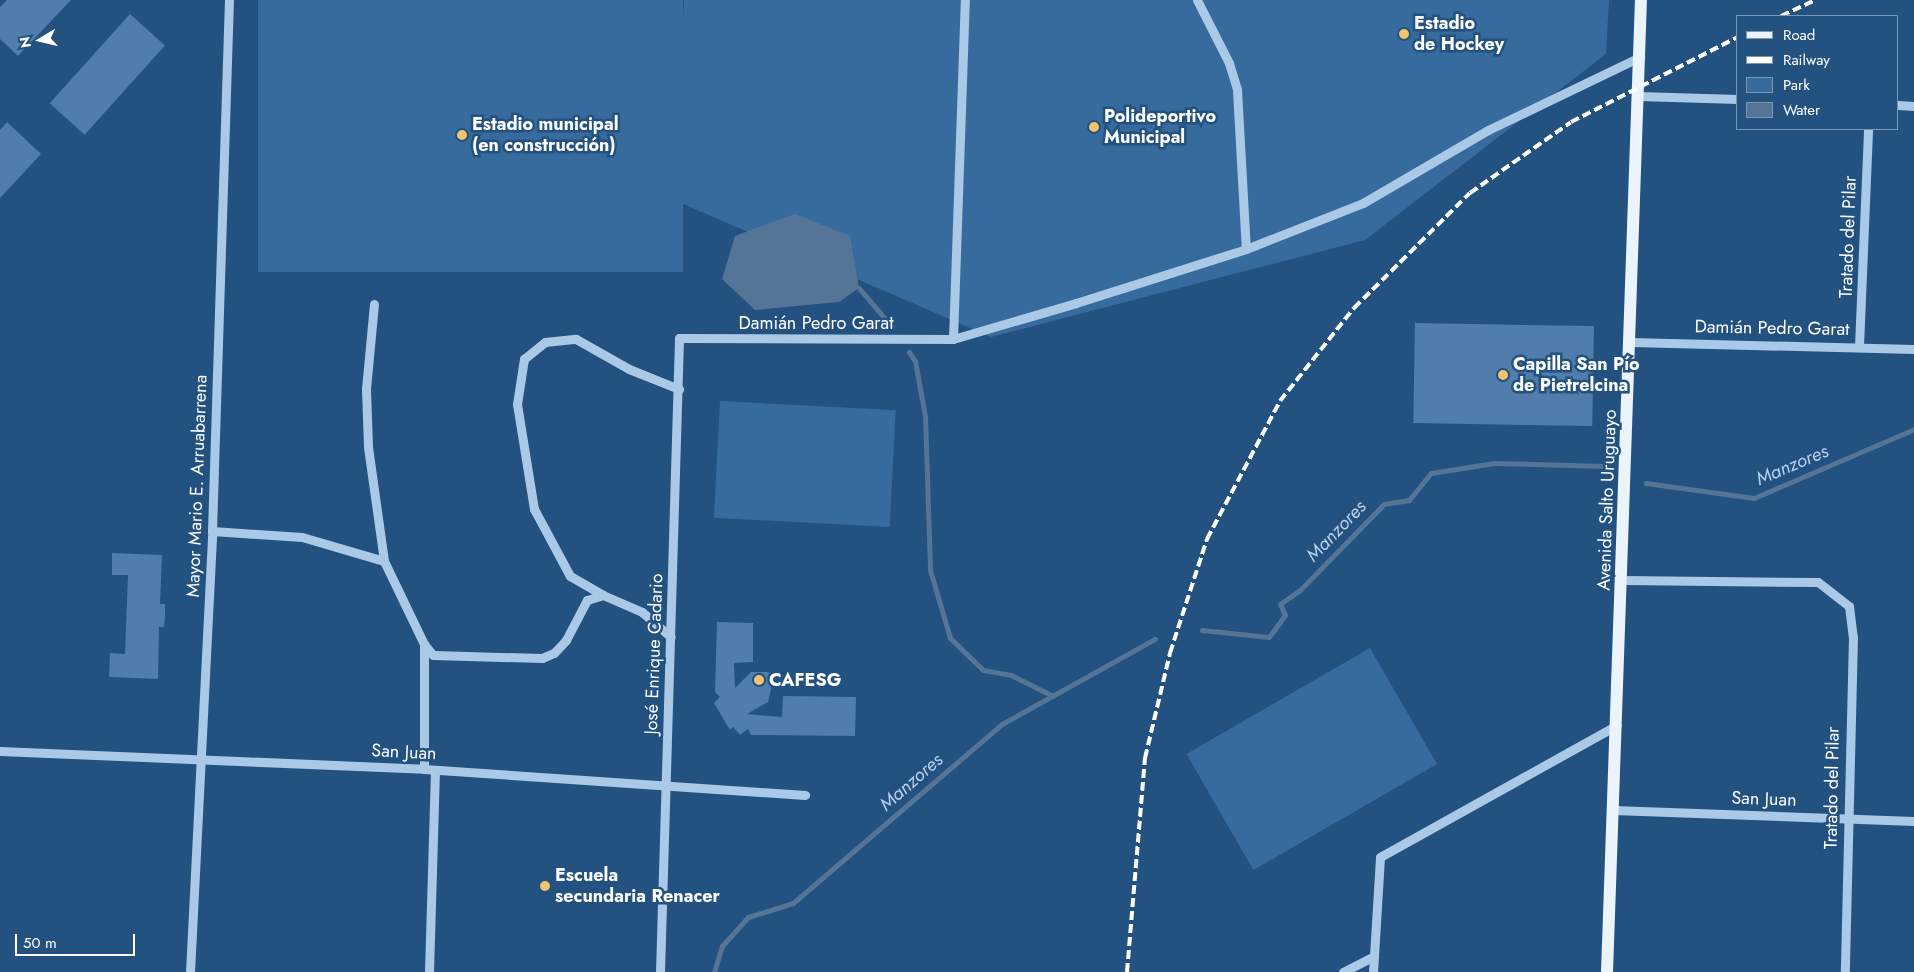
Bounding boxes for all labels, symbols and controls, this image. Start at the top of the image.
place label: Estadio de Hockey [1414,13,1504,56]
north arrow [15,15,65,65]
legend [1736,15,1899,130]
text: Road [1783,24,1815,46]
marker: Estadio de Hockey [1398,28,1410,40]
text: N [14,35,36,49]
text: Railway [1783,49,1830,71]
text: Park [1783,74,1810,96]
text: Water [1783,99,1820,121]
place label: Polideportivo Municipal [1104,106,1216,148]
place label: Estadio municipal (en construcción) [472,114,619,156]
marker: Polideportivo Municipal [1088,121,1100,133]
marker: Estadio municipal (en construcción) [456,129,468,141]
street label: Tratado del Pilar [1835,175,1861,299]
street label: Damián Pedro Garat [739,312,893,334]
street label: Damián Pedro Garat [1694,316,1850,340]
place label: Capilla San Pío de Pietrelcina [1513,354,1640,396]
marker: Capilla San Pío de Pietrelcina [1497,369,1509,381]
street label: Mayor Mario E. Arruabarrena [182,374,212,598]
street label: Avenida Salto Uruguayo [1593,409,1621,591]
water label: Manzores [1752,440,1832,490]
water label: Manzores [1301,496,1371,566]
street label: José Enrique Cadario [640,573,668,735]
place label: CAFESG [769,669,841,691]
marker: CAFESG [753,674,765,686]
street label: Tratado del Pilar [1820,726,1844,850]
street label: San Juan [371,740,437,764]
water label: Manzores [875,748,947,816]
street label: San Juan [1731,787,1797,811]
place label: Escuela secundaria Renacer [555,865,720,908]
marker: Escuela secundaria Renacer [539,880,551,892]
scale bar [18,924,138,956]
text: 50 m [23,932,57,954]

